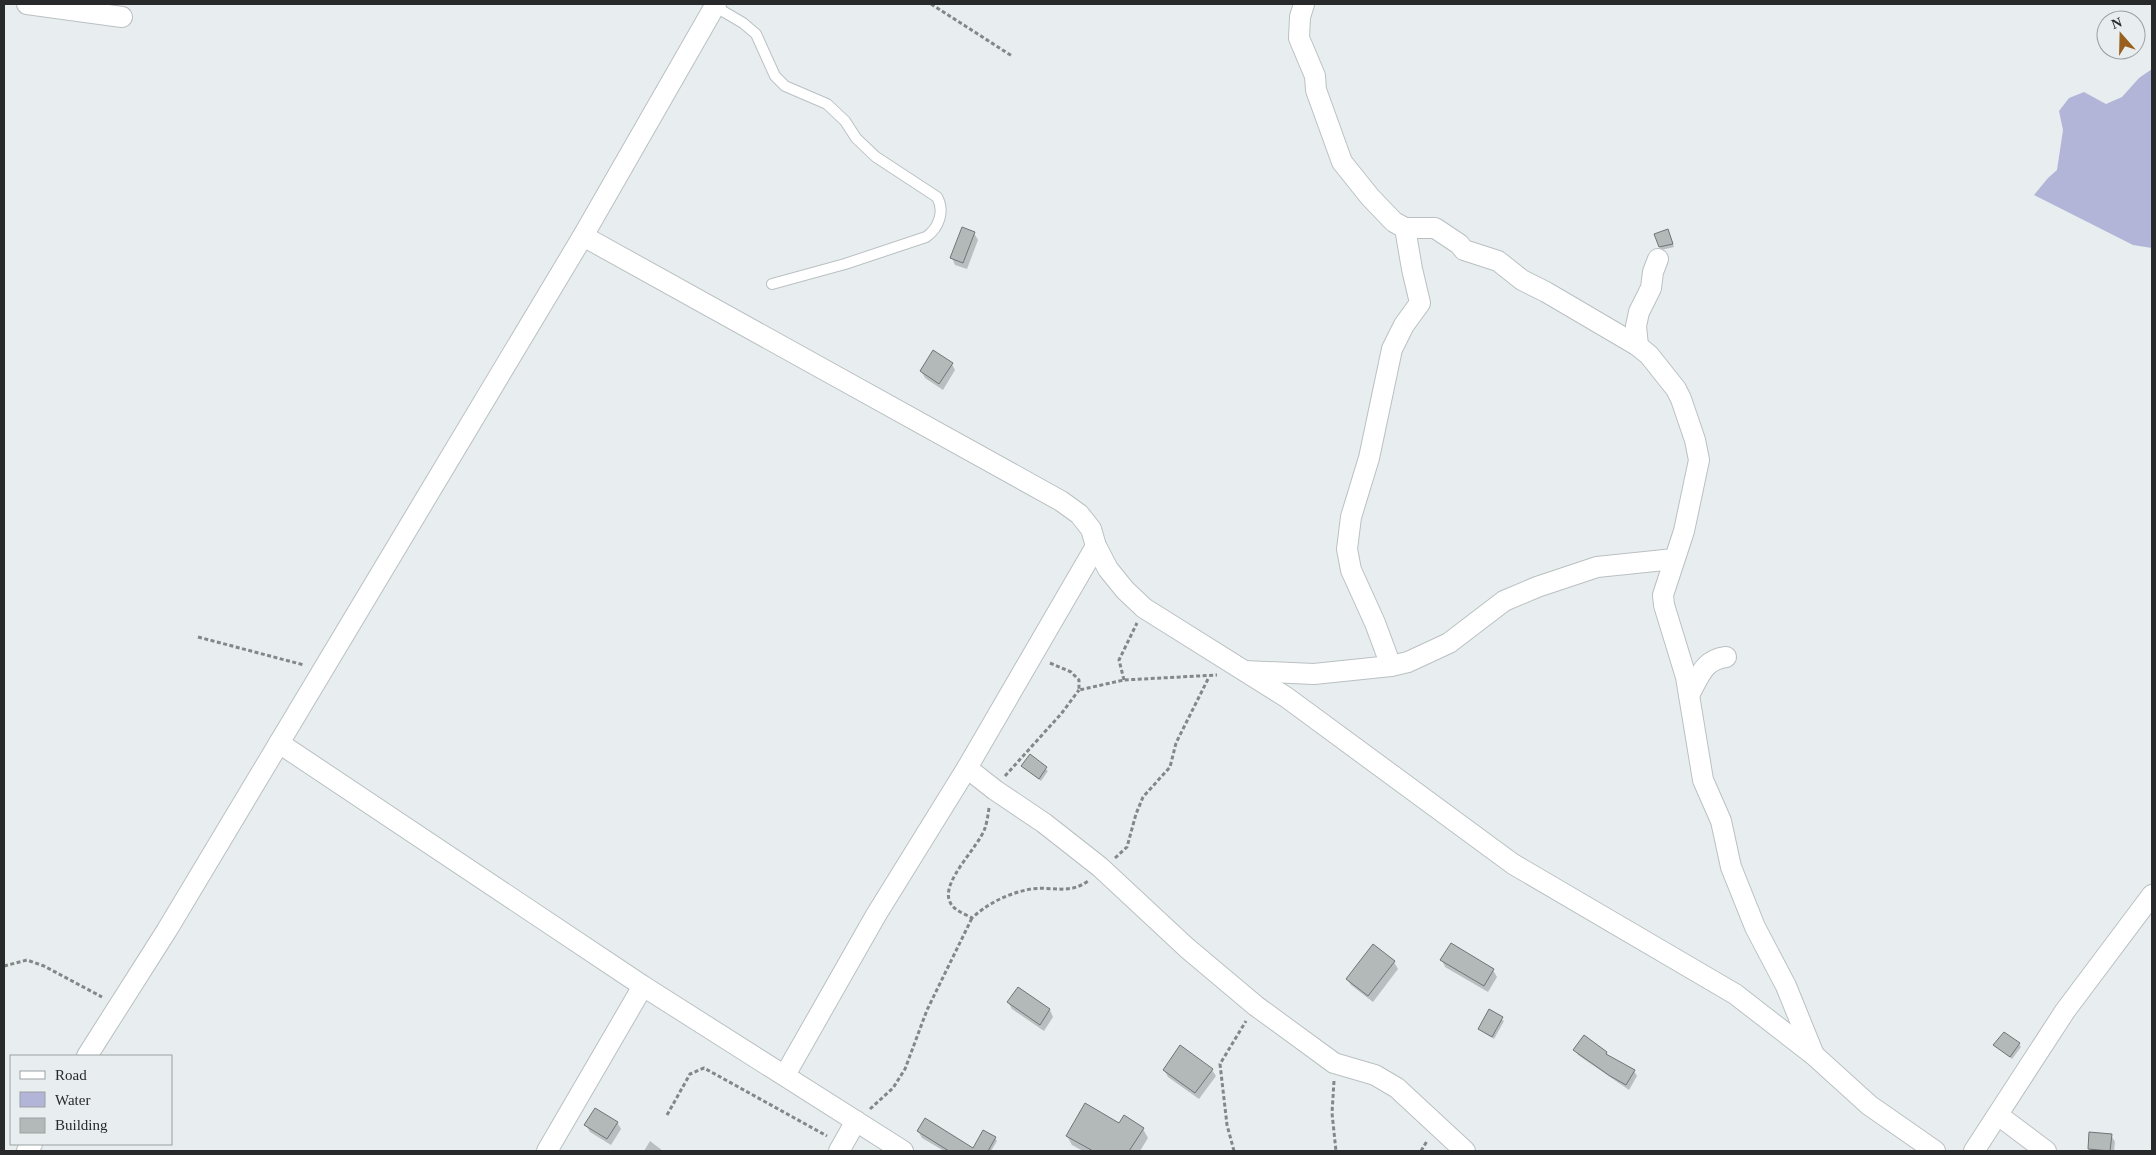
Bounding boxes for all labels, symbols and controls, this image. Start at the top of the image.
north arrow [2096,10,2146,60]
text: N [2109,14,2124,32]
legend [10,1055,172,1145]
text: Road [55,1067,87,1083]
text: Water [55,1092,90,1108]
text: Building [55,1117,108,1133]

